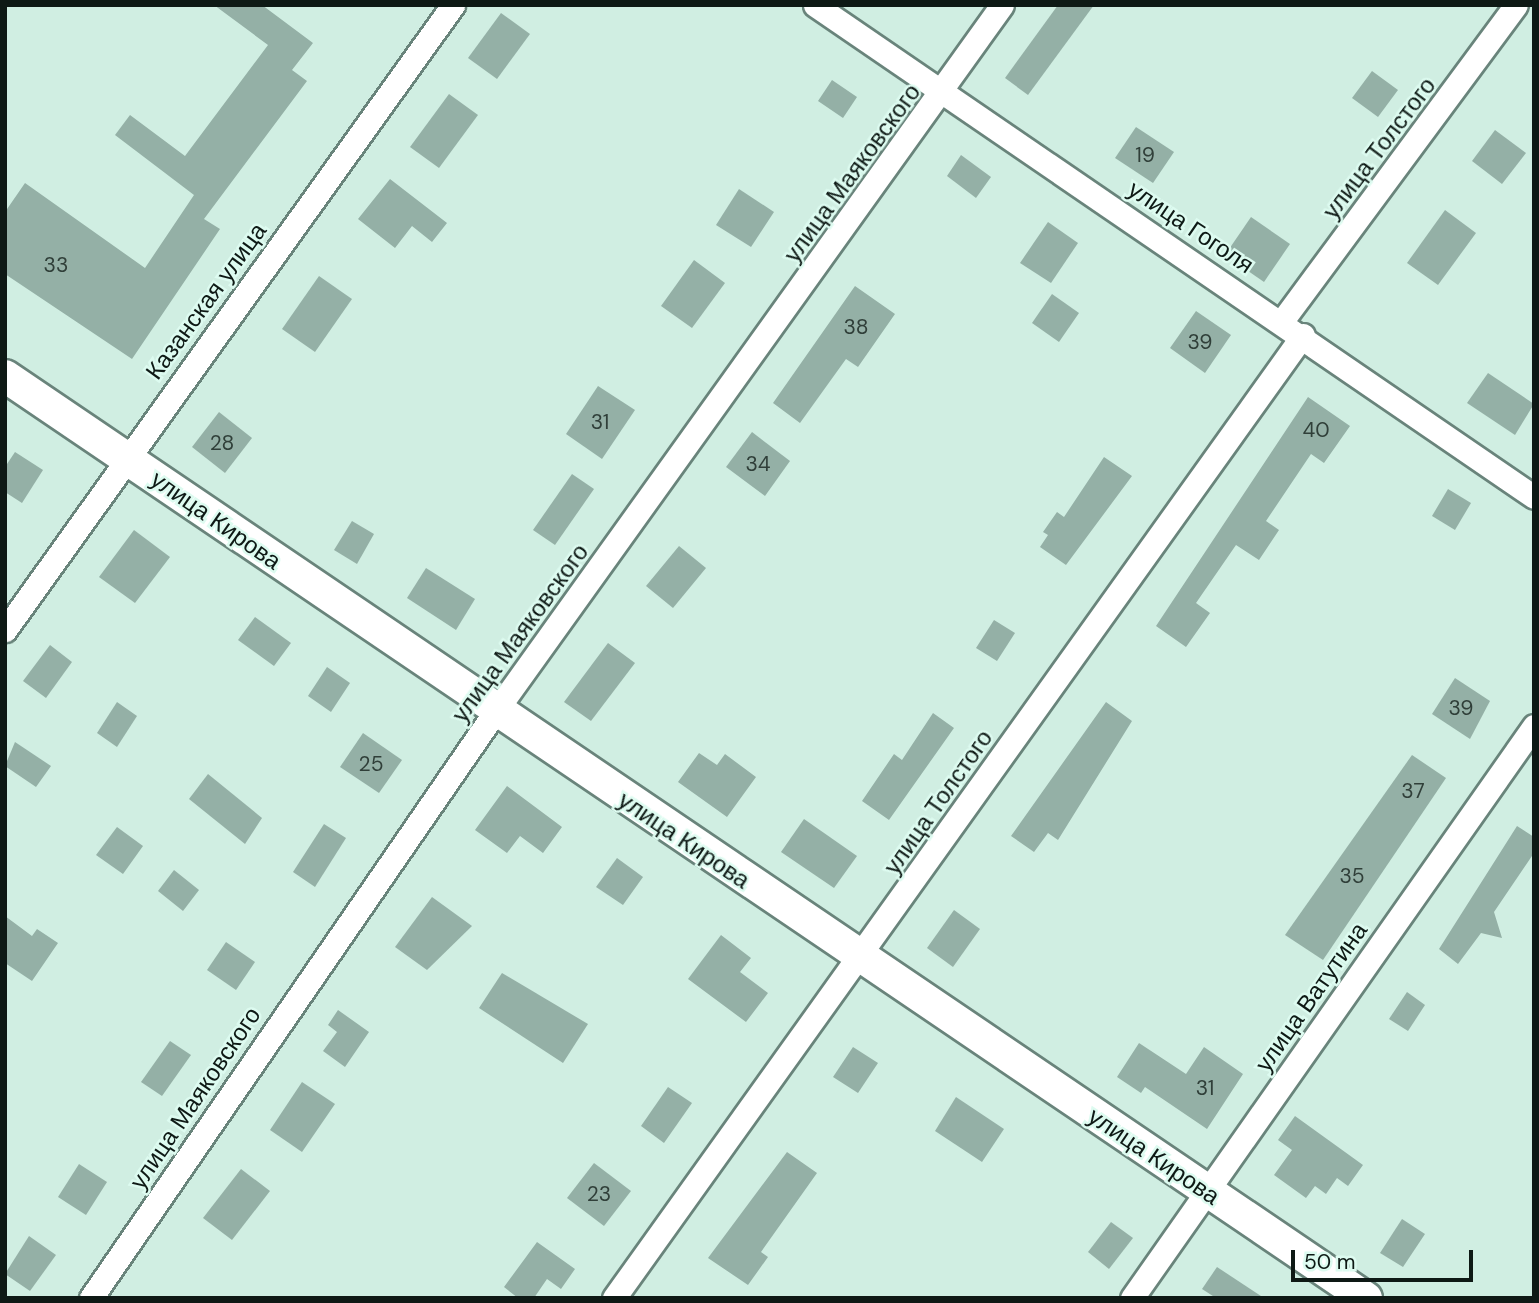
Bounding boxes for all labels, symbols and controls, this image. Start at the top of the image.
street label: улица Толстого [1316,72,1442,224]
street label: улица Маяковского [778,78,926,268]
house number: 19 [1135,142,1155,168]
street label: улица Гоголя [1123,174,1259,280]
street label: Казанская улица [140,217,272,385]
house number: 33 [44,252,68,278]
house number: 38 [843,314,869,340]
house number: 39 [1188,329,1212,355]
house number: 31 [591,409,609,435]
house number: 40 [1302,417,1330,443]
house number: 28 [210,430,234,456]
house number: 34 [745,451,771,477]
street label: улица Кирова [145,465,287,575]
street label: улица Маяковского [446,538,594,728]
house number: 39 [1449,695,1473,721]
street label: улица Толстого [878,724,998,880]
house number: 25 [359,751,383,777]
house number: 37 [1401,778,1425,804]
street label: улица Кирова [613,785,755,895]
house number: 35 [1339,863,1365,889]
street label: улица Ватутина [1249,917,1373,1077]
street label: улица Маяковского [123,1002,267,1194]
house number: 31 [1196,1075,1214,1101]
street label: улица Кирова [1083,1101,1225,1211]
house number: 23 [587,1181,611,1207]
scale bar [1294,1236,1476,1280]
text: 50 m [1304,1248,1355,1276]

